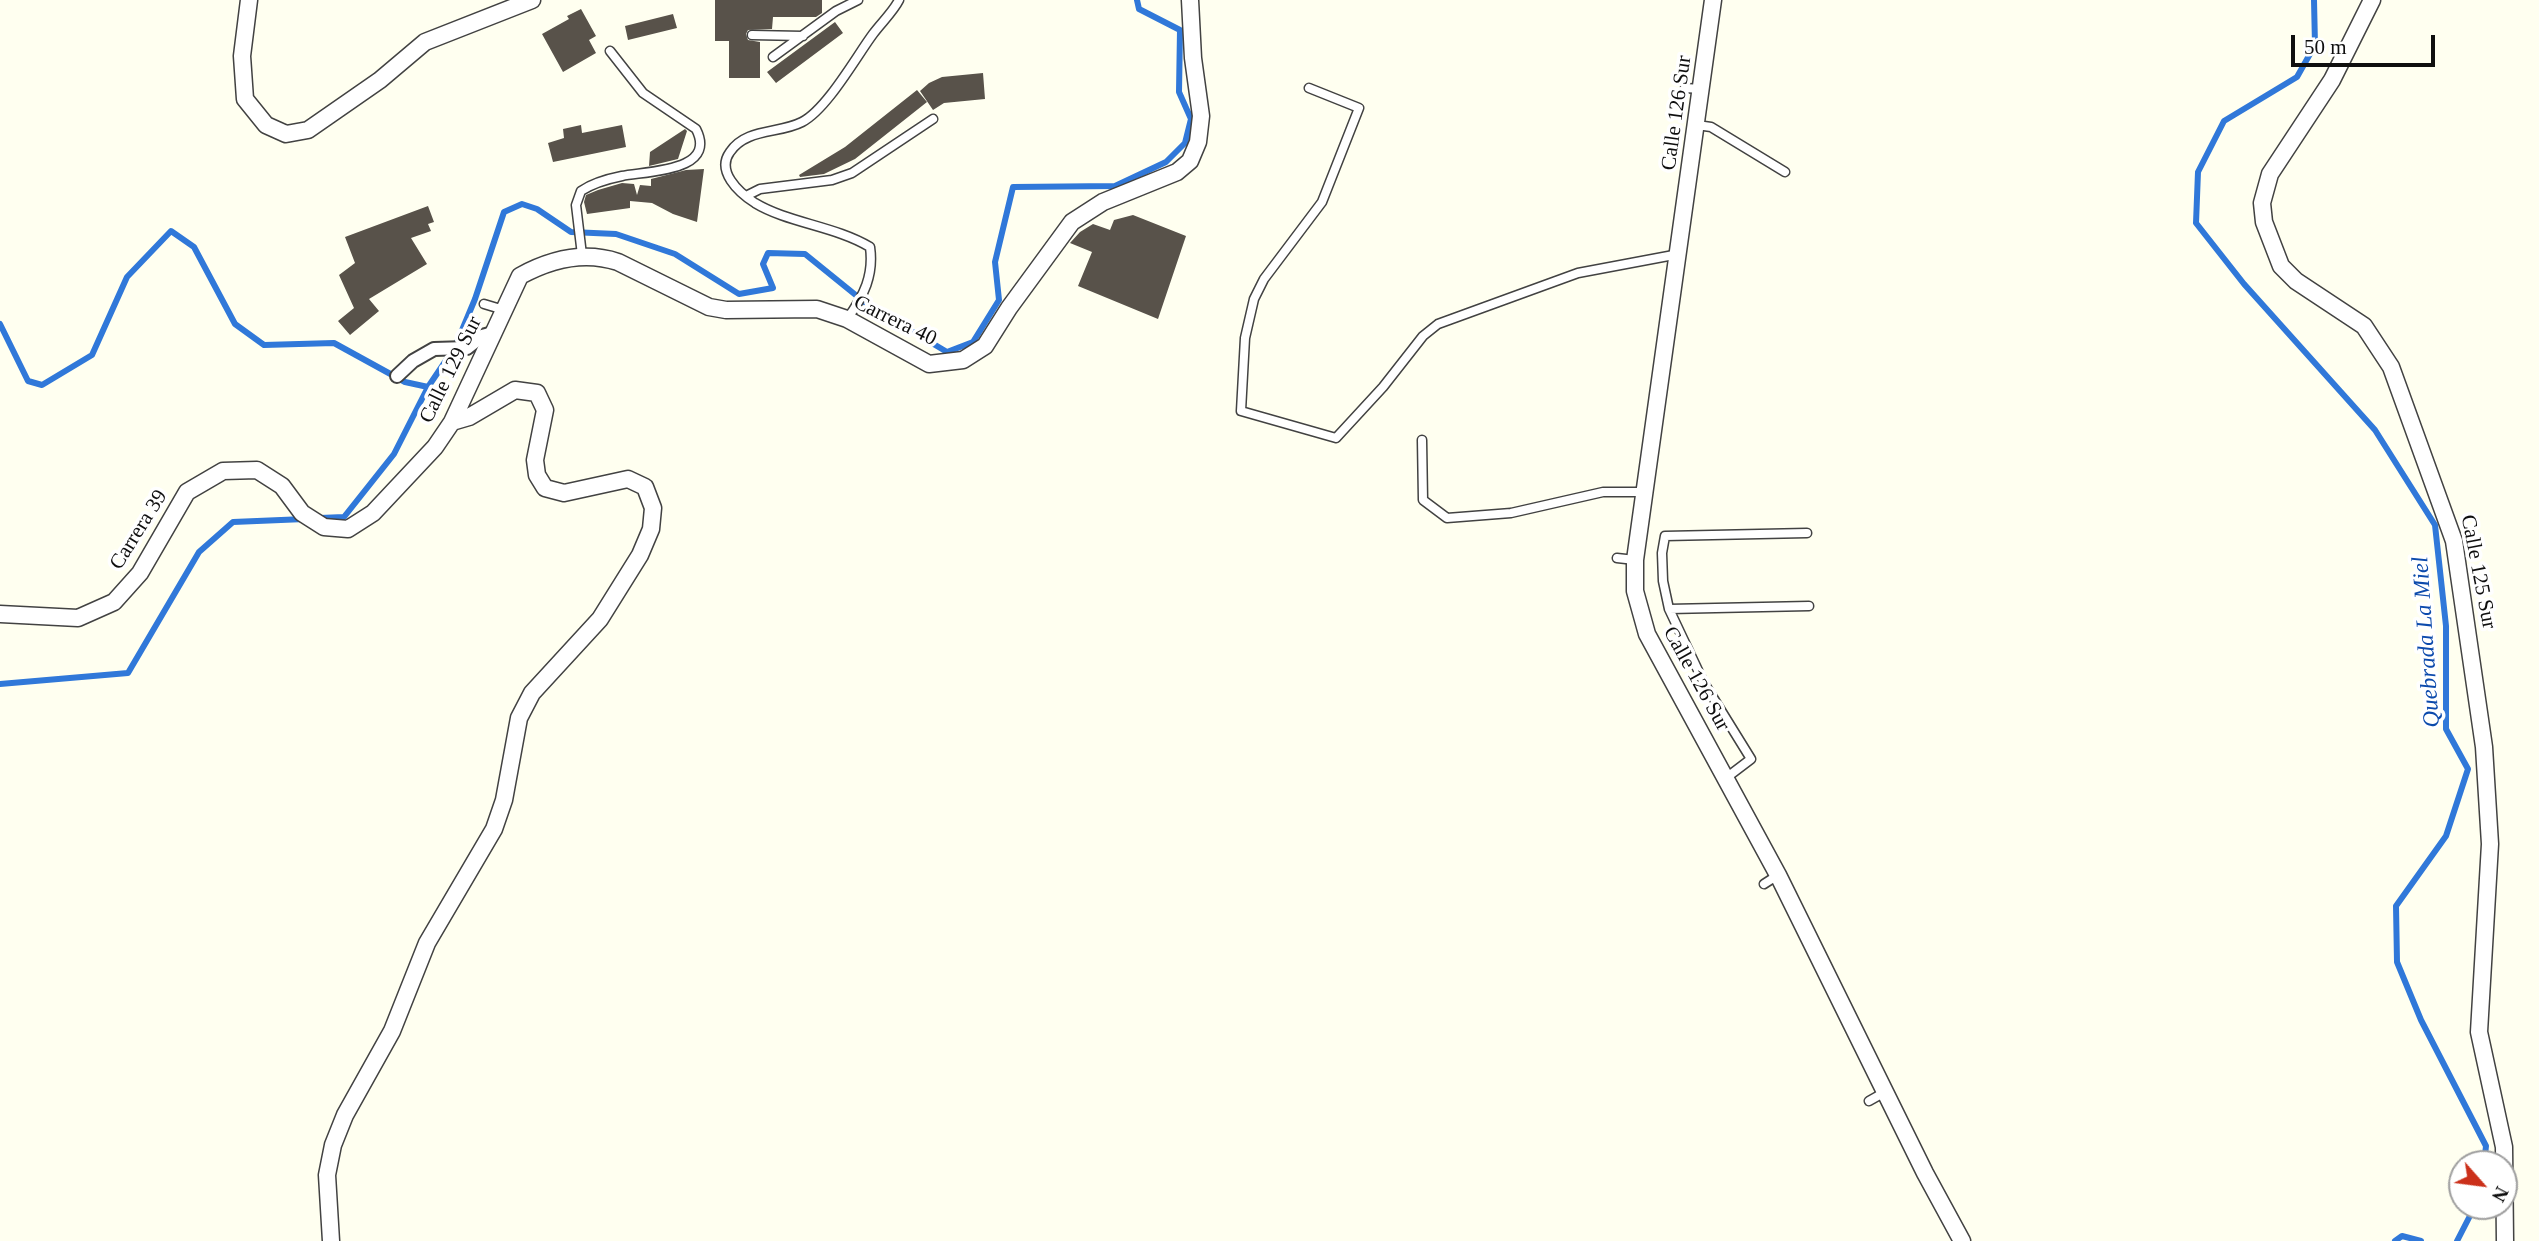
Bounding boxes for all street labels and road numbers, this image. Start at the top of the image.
street label: Calle 126 Sur [1656,54,1698,172]
street label: Carrera 40 [849,290,941,352]
street label: Calle 129 Sur [414,313,488,427]
street label: Carrera 39 [105,486,173,574]
street label: Calle 125 Sur [2455,513,2501,631]
street label: Calle 126 Sur [1657,622,1735,736]

